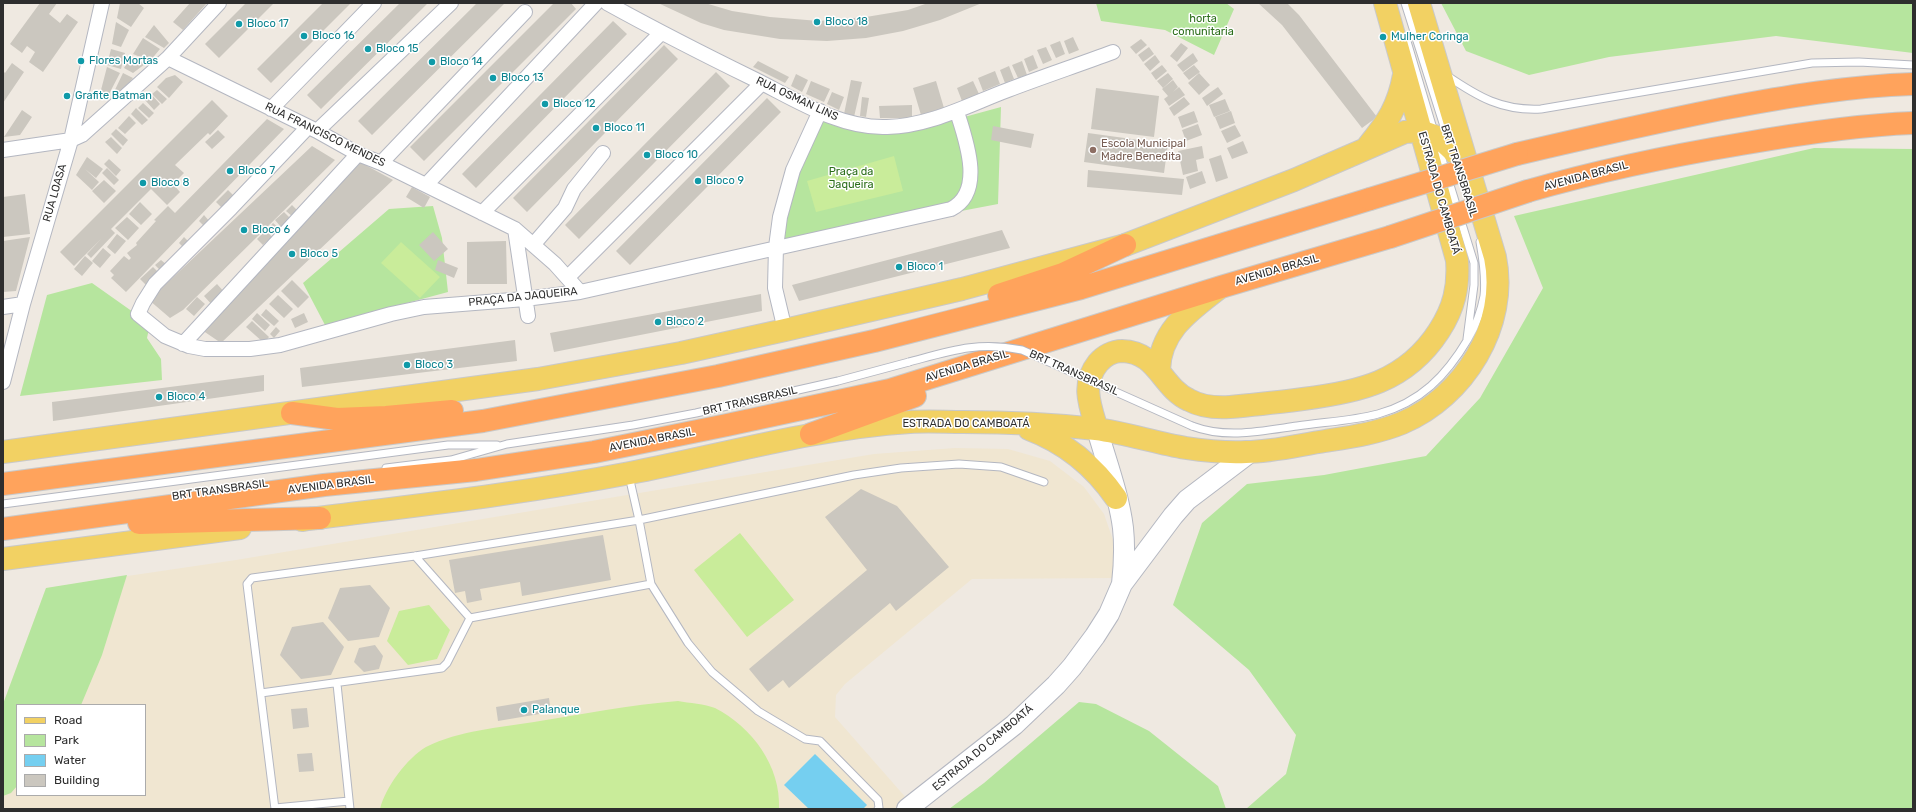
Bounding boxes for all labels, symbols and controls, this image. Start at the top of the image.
park label: horta comunitaria [1172,12,1234,38]
place label: Bloco 18 [825,15,868,29]
place label: Bloco 17 [247,17,289,31]
marker: Bloco 18 [812,17,822,27]
marker: Bloco 17 [234,19,244,29]
place label: Bloco 16 [312,29,355,43]
place label: Mulher Coringa [1391,30,1469,44]
marker: Bloco 16 [299,31,309,41]
marker: Mulher Coringa [1378,32,1388,42]
place label: Bloco 15 [376,42,419,56]
marker: Bloco 15 [363,44,373,54]
place label: Flores Mortas [89,54,158,68]
place label: Bloco 14 [440,55,483,69]
marker: Flores Mortas [76,56,86,66]
marker: Bloco 14 [427,57,437,67]
place label: Bloco 13 [501,71,544,85]
marker: Bloco 13 [488,73,498,83]
street label: RUA OSMAN LINS [754,74,840,124]
place label: Grafite Batman [75,89,152,103]
marker: Grafite Batman [62,91,72,101]
place label: Bloco 12 [553,97,596,111]
marker: Bloco 12 [540,99,550,109]
street label: RUA FRANCISCO MENDES [263,100,387,170]
place label: Bloco 11 [604,121,645,135]
marker: Bloco 11 [591,123,601,133]
street label: BRT TRANSBRASIL [1438,123,1480,219]
street label: ESTRADA DO CAMBOATÁ [1415,130,1463,256]
place label: Escola Municipal Madre Benedita [1101,137,1186,163]
marker: Escola Municipal Madre Benedita [1088,145,1098,155]
place label: Bloco 10 [655,148,698,162]
marker: Bloco 10 [642,150,652,160]
street label: AVENIDA BRASIL [1542,158,1630,194]
street label: RUA LOASA [40,163,70,223]
place label: Bloco 7 [238,164,275,178]
park label: Praça da Jaqueira [828,165,874,191]
marker: Bloco 7 [225,166,235,176]
place label: Bloco 9 [706,174,744,188]
place label: Bloco 8 [151,176,189,190]
marker: Bloco 9 [693,176,703,186]
marker: Bloco 8 [138,178,148,188]
place label: Bloco 6 [252,223,290,237]
marker: Bloco 6 [239,225,249,235]
place label: Bloco 5 [300,247,338,261]
marker: Bloco 5 [287,249,297,259]
street label: AVENIDA BRASIL [1234,252,1320,288]
place label: Bloco 1 [907,260,943,274]
marker: Bloco 1 [894,262,904,272]
street label: PRAÇA DA JAQUEIRA [468,285,578,309]
place label: Bloco 2 [666,315,704,329]
marker: Bloco 2 [653,317,663,327]
street label: AVENIDA BRASIL [924,347,1010,385]
street label: BRT TRANSBRASIL [1027,347,1121,399]
place label: Bloco 3 [415,358,453,372]
marker: Bloco 3 [402,360,412,370]
street label: BRT TRANSBRASIL [701,384,799,418]
place label: Bloco 4 [167,390,205,404]
marker: Bloco 4 [154,392,164,402]
street label: ESTRADA DO CAMBOATÁ [902,417,1030,431]
street label: AVENIDA BRASIL [608,425,696,455]
street label: AVENIDA BRASIL [287,473,375,497]
street label: BRT TRANSBRASIL [171,477,269,503]
street label: ESTRADA DO CAMBOATÁ [930,702,1036,794]
place label: Palanque [532,703,580,717]
legend [16,704,146,796]
marker: Palanque [519,705,529,715]
text: Road [54,713,82,727]
text: Park [54,733,79,747]
text: Water [54,753,86,767]
text: Building [54,773,100,787]

